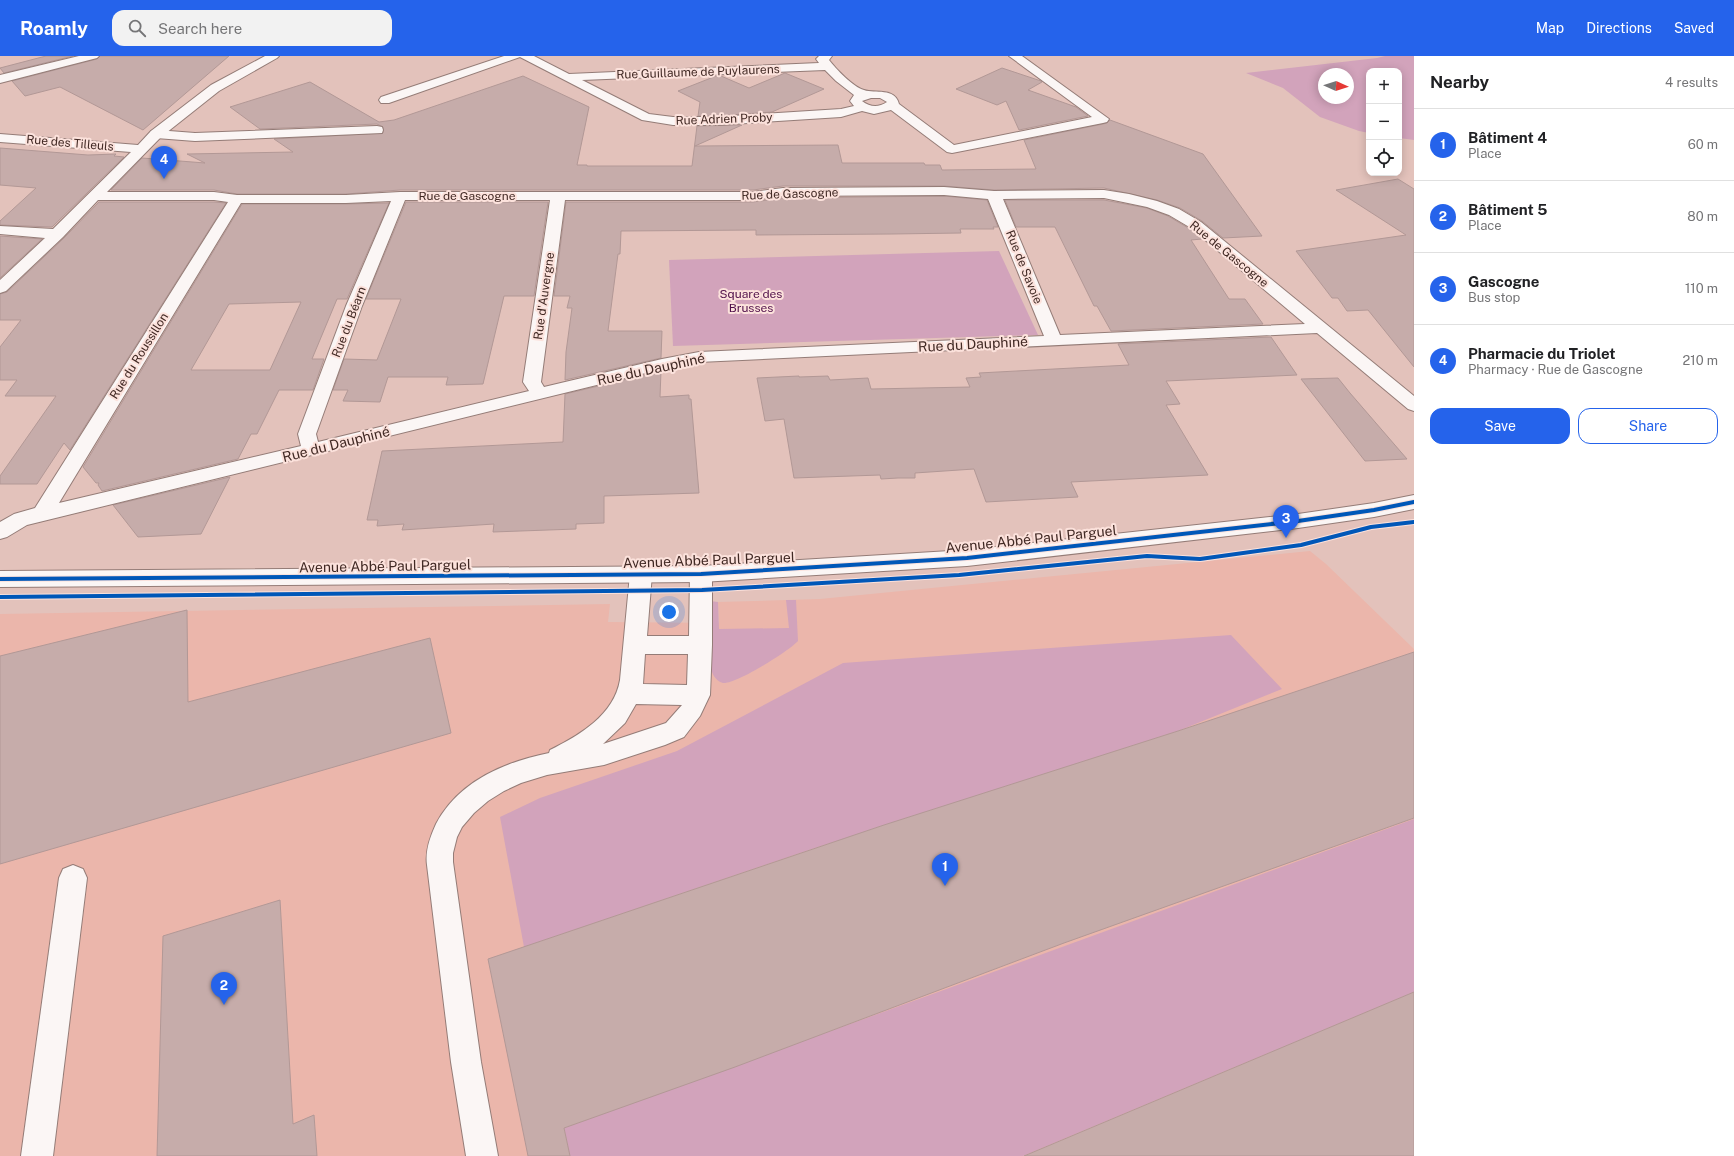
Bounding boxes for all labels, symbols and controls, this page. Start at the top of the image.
search box [112,10,392,46]
text: Roamly [20,17,88,39]
icon: search [126,17,148,39]
text: Search here [158,20,242,37]
text: Map [1536,20,1564,36]
text: Directions [1586,20,1652,36]
text: Saved [1674,20,1714,36]
street label: Rue Guillaume de Puylaurens [616,62,780,82]
north arrow [1318,68,1354,104]
map controls [1366,68,1402,176]
button: + [1366,68,1402,104]
text: Nearby [1430,72,1489,92]
text: 4 results [1665,75,1718,90]
button: − [1366,104,1402,140]
street label: Rue Adrien Proby [675,110,773,128]
text: Bâtiment 4 [1468,129,1547,146]
street label: Rue des Tilleuls [26,132,114,154]
text: 1 [1440,137,1446,152]
text: 60 m [1688,137,1718,152]
button: locate [1366,140,1402,176]
pin: 4 [151,146,177,179]
text: Place [1468,146,1502,161]
street label: Rue de Gascogne [741,185,839,203]
street label: Rue de Gascogne [418,189,516,203]
text: Bâtiment 5 [1468,201,1547,218]
text: 2 [1439,209,1447,224]
text: 80 m [1687,209,1718,224]
street label: Rue de Gascogne [1187,218,1271,290]
text: Place [1468,218,1502,233]
street label: Rue de Savoie [1003,228,1045,306]
street label: Rue d'Auvergne [531,251,557,341]
text: Gascogne [1468,273,1539,290]
text: 3 [1439,281,1447,296]
text: 110 m [1685,281,1718,296]
street label: Rue du Béarn [329,285,369,359]
park label: Square des Brusses [720,287,782,315]
text: Bus stop [1468,290,1520,305]
street label: Rue du Roussillon [107,310,171,402]
street label: Rue du Dauphiné [918,333,1028,355]
text: Pharmacie du Triolet [1468,345,1616,362]
street label: Rue du Dauphiné [596,350,707,388]
text: 4 [1439,353,1447,368]
text: 210 m [1683,353,1718,368]
text: Pharmacy · Rue de Gascogne [1468,362,1643,377]
button: Save [1430,408,1570,444]
button: Share [1578,408,1718,444]
street label: Rue du Dauphiné [281,423,391,465]
pin: 3 [1273,505,1299,538]
street label: Avenue Abbé Paul Parguel [945,522,1117,556]
street label: Avenue Abbé Paul Parguel [623,549,795,571]
street label: Avenue Abbé Paul Parguel [299,556,471,576]
your location [659,602,679,622]
pin: 1 [932,853,958,886]
pin: 2 [211,972,237,1005]

